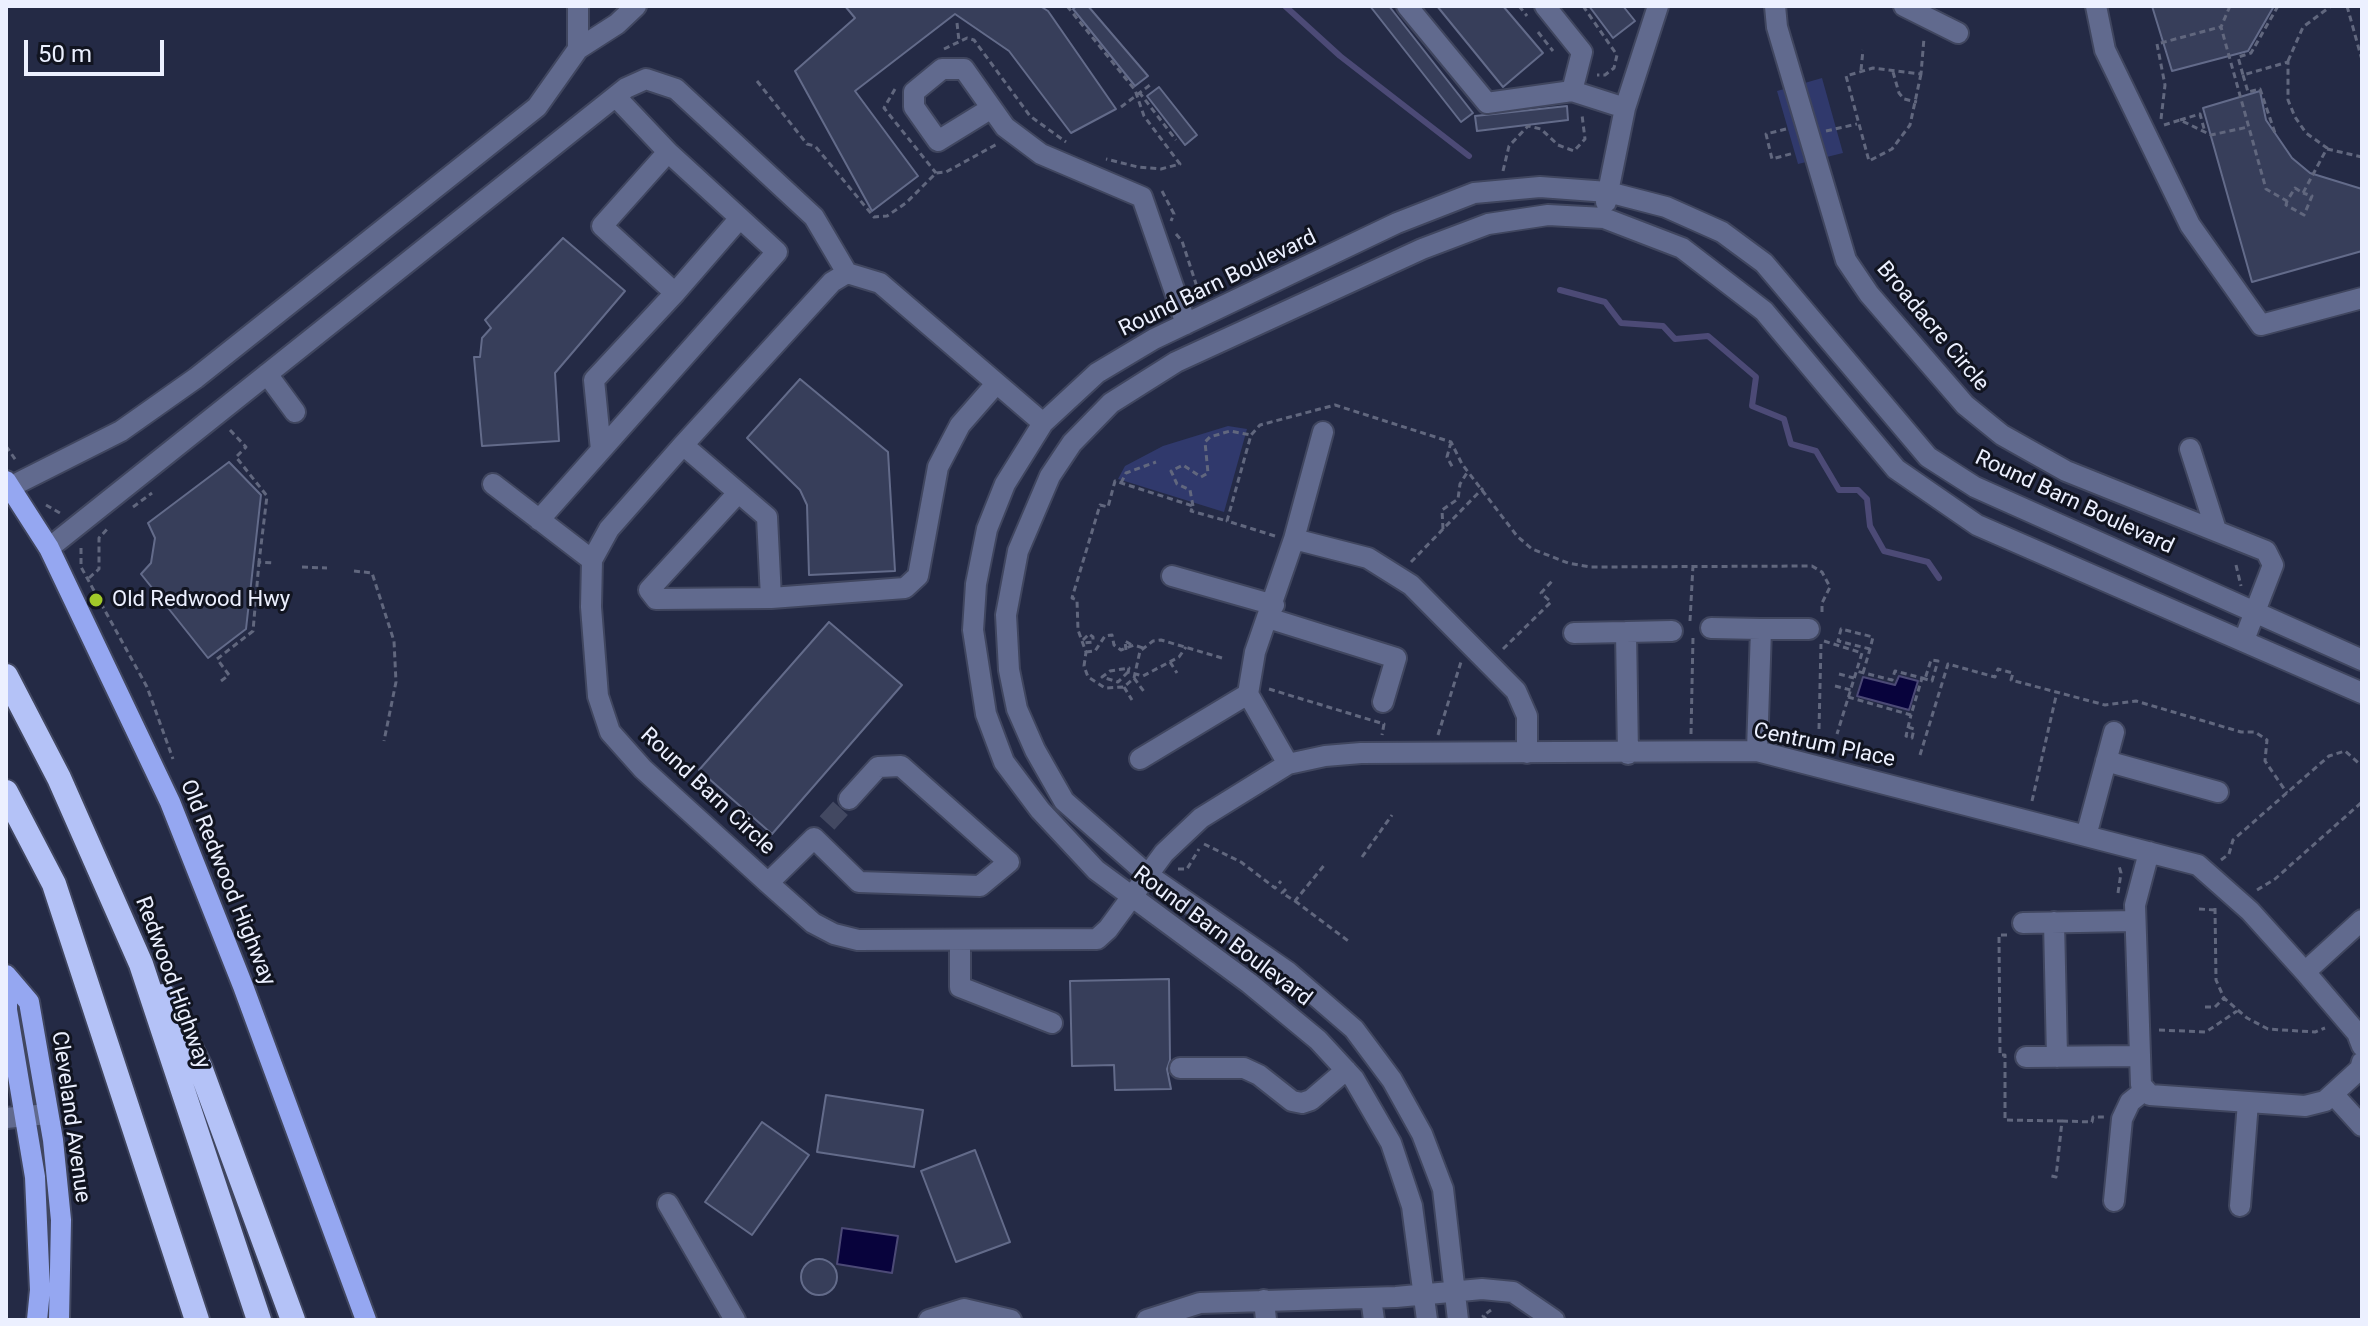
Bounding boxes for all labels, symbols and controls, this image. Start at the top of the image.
scale bar [28,24,168,74]
text: 50 m [38,40,92,68]
street label: Round Barn Boulevard [1115,225,1321,343]
street label: Broadacre Circle [1870,257,1994,397]
street label: Round Barn Boulevard [1970,445,2178,561]
place label: Old Redwood Hwy [112,587,290,613]
marker: Old Redwood Hwy [87,591,105,609]
street label: Centrum Place [1751,718,1897,774]
street label: Round Barn Circle [634,723,780,861]
street label: Old Redwood Highway [174,776,280,990]
street label: Round Barn Boulevard [1128,861,1316,1013]
street label: Redwood Highway [129,893,215,1073]
street label: Cleveland Avenue [45,1030,95,1204]

